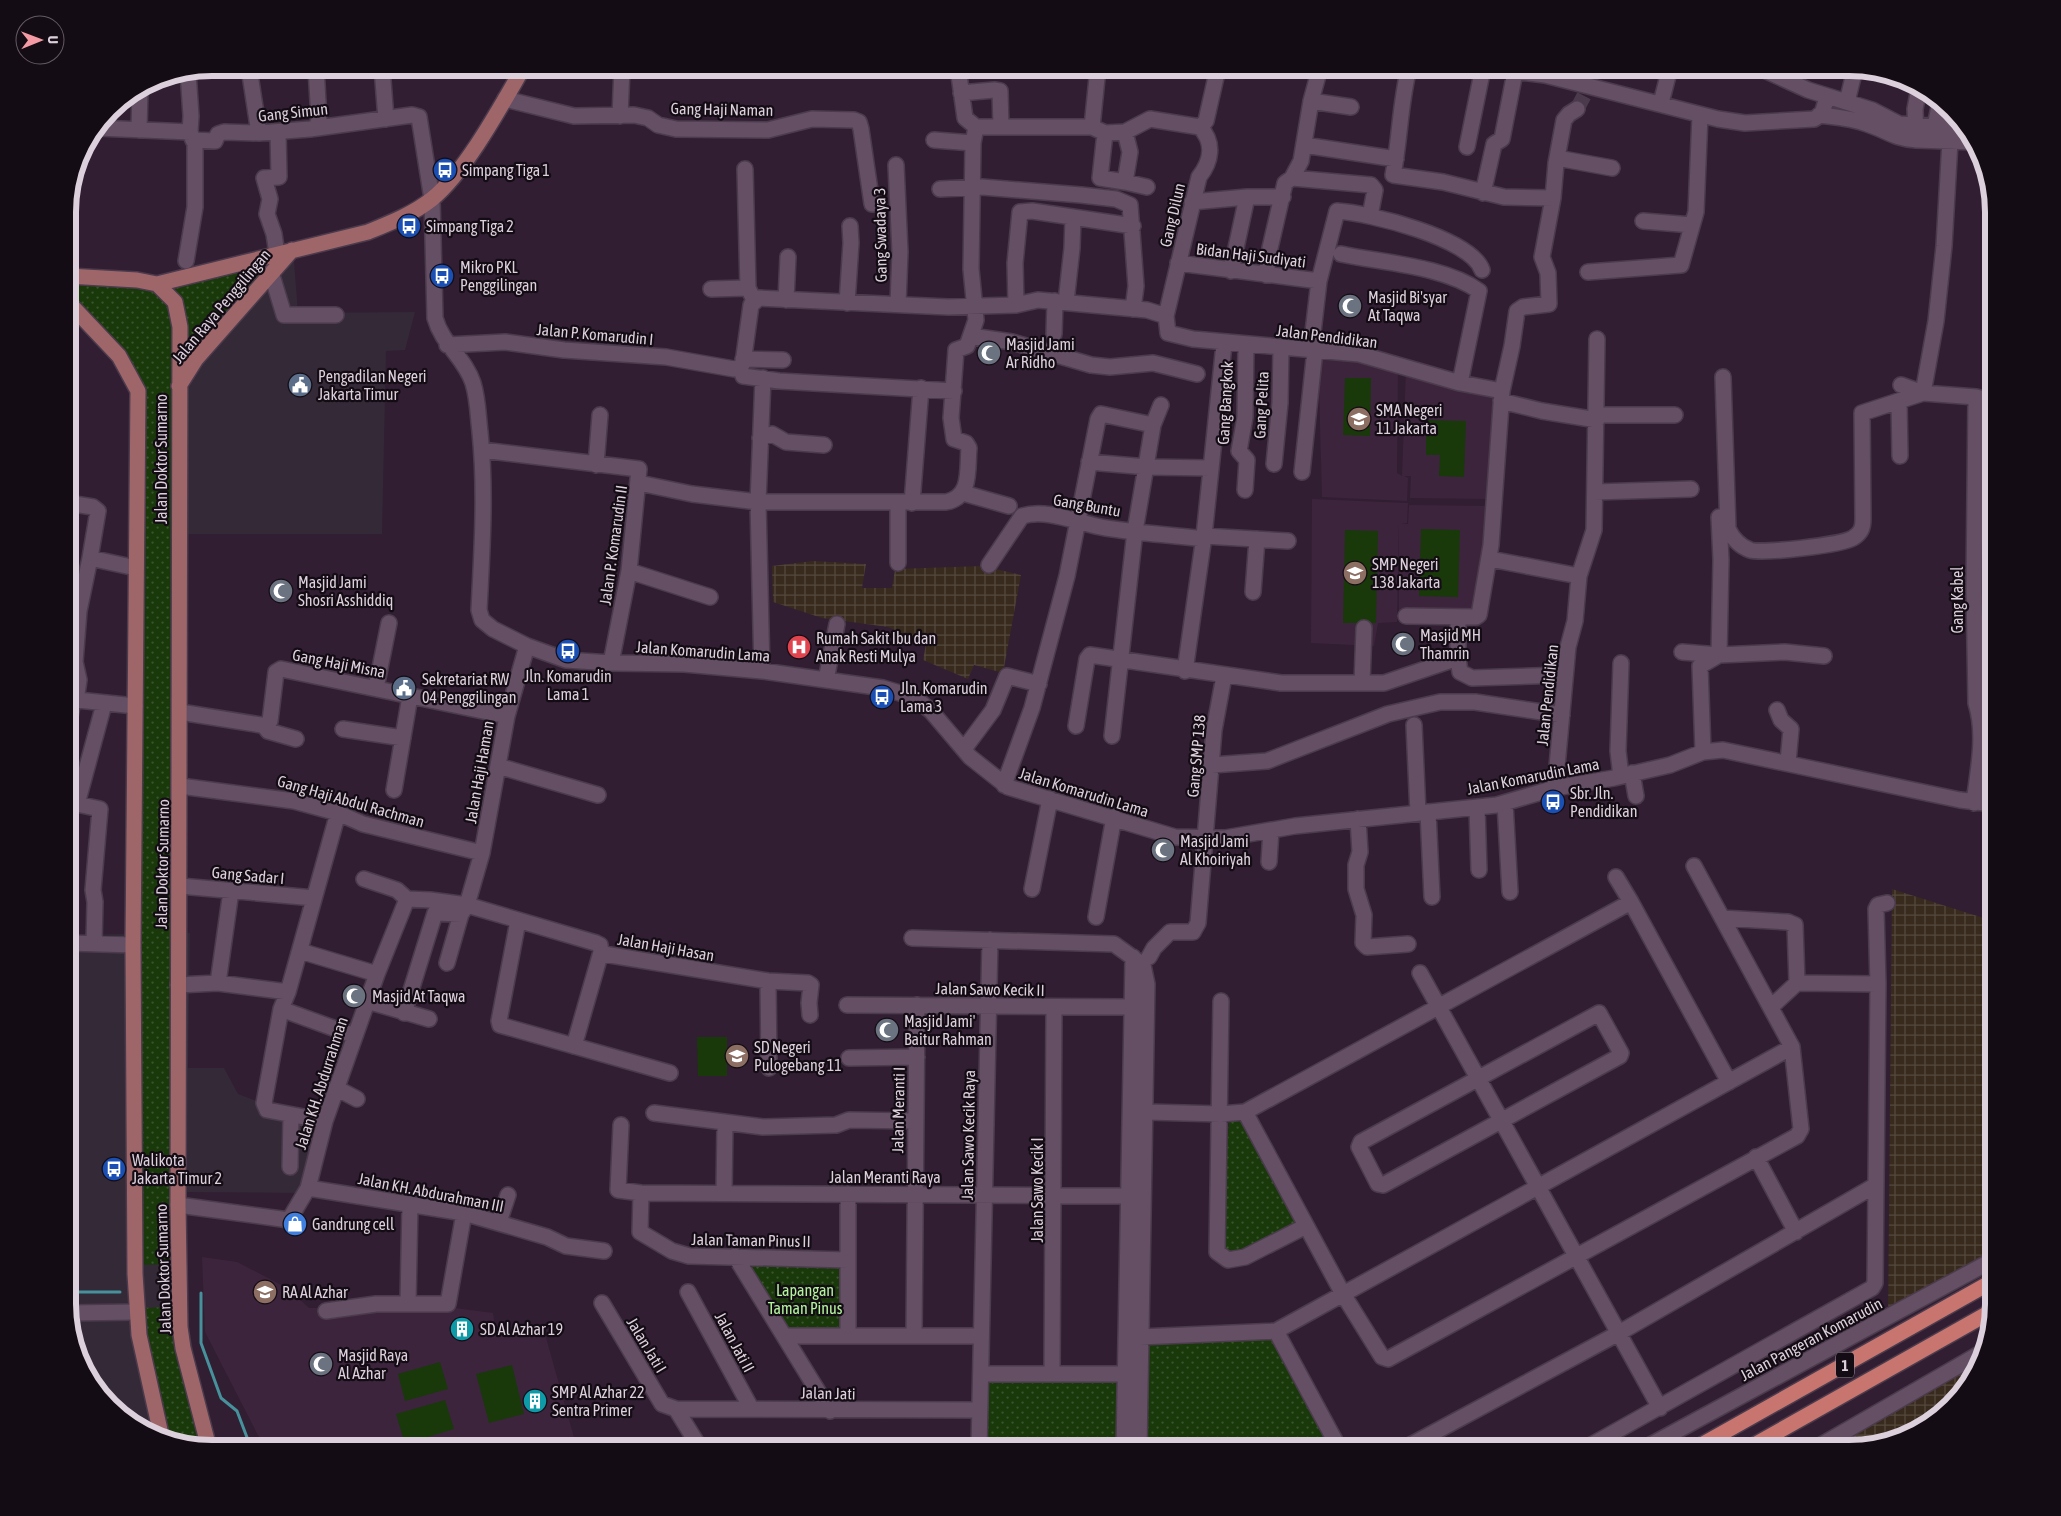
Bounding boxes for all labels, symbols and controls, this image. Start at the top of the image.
north arrow [15,15,65,65]
text: U [45,36,61,44]
street label: Gang Simun [257,99,329,126]
street label: Gang Haji Naman [671,99,773,120]
bus stop icon: Simpang Tiga 1 [432,157,458,183]
place label: Simpang Tiga 1 [462,161,550,180]
street label: Gang Dilun [1156,181,1189,249]
street label: Gang Swadaya 3 [870,187,891,283]
bus stop icon: Simpang Tiga 2 [396,213,422,239]
place label: Simpang Tiga 2 [426,217,514,236]
street label: Bidan Haji Sudiyati [1195,239,1307,272]
street label: Jalan Raya Penggilingan [168,245,275,367]
place label: Mikro PKL Penggilingan [460,258,537,295]
bus stop icon: Mikro PKL Penggilingan [429,263,455,289]
place label: Masjid Bi'syar At Taqwa [1368,288,1447,325]
mosque icon: Masjid Bi'syar At Taqwa [1337,293,1363,319]
street label: Jalan P. Komarudin I [536,320,654,348]
street label: Jalan Pendidikan [1275,321,1379,351]
place label: Masjid Jami Ar Ridho [1006,335,1075,371]
mosque icon: Masjid Jami Ar Ridho [976,340,1002,366]
street label: Gang Bangkok [1214,361,1237,445]
place label: Pengadilan Negeri Jakarta Timur [318,367,427,403]
street label: Gang Pelita [1250,371,1273,439]
public building icon: Pengadilan Negeri Jakarta Timur [287,372,313,398]
street label: Jalan Doktor Sumarno [152,394,170,524]
place label: SMA Negeri 11 Jakarta [1376,401,1442,437]
school or university icon: SMA Negeri 11 Jakarta [1346,406,1372,432]
street label: Jalan P. Komarudin II [596,484,630,606]
street label: Gang Buntu [1052,490,1122,521]
place label: SMP Negeri 138 Jakarta [1372,555,1440,591]
school or university icon: SMP Negeri 138 Jakarta [1342,560,1368,586]
street label: Gang Kabel [1948,566,1967,633]
place label: Masjid Jami Shosri Asshiddiq [298,573,393,610]
mosque icon: Masjid Jami Shosri Asshiddiq [268,578,294,604]
place label: Masjid MH Thamrin [1420,626,1481,662]
place label: Rumah Sakit Ibu dan Anak Resti Mulya [816,629,936,666]
mosque icon: Masjid MH Thamrin [1390,631,1416,657]
hospital icon: Rumah Sakit Ibu dan Anak Resti Mulya [786,634,812,660]
street label: Jalan Komarudin Lama [635,637,771,665]
bus stop icon: Jln. Komarudin Lama 1 [555,638,581,664]
street label: Jalan Pendidikan [1533,644,1561,746]
street label: Gang Haji Misna [291,645,387,682]
place label: Jln. Komarudin Lama 1 [524,667,612,703]
place label: Sekretariat RW 04 Penggilingan [422,670,517,707]
public building icon: Sekretariat RW 04 Penggilingan [391,675,417,701]
place label: Jln. Komarudin Lama 3 [900,679,988,715]
bus stop icon: Jln. Komarudin Lama 3 [869,684,895,710]
street label: Gang SMP 138 [1183,714,1210,798]
street label: Jalan Haji Haman [461,719,498,825]
street label: Jalan Komarudin Lama [1465,754,1601,798]
street label: Jalan Komarudin Lama [1017,764,1151,820]
street label: Gang Haji Abdul Rachman [275,771,427,832]
place label: Sbr. Jln. Pendidikan [1570,784,1637,820]
bus stop icon: Sbr. Jln. Pendidikan [1540,789,1566,815]
street label: Jalan Doktor Sumarno [152,799,172,929]
place label: Masjid Jami Al Khoiriyah [1180,832,1251,869]
mosque icon: Masjid Jami Al Khoiriyah [1150,837,1176,863]
street label: Gang Sadar I [211,863,285,888]
street label: Jalan Haji Hasan [616,930,716,965]
street label: Jalan Sawo Kecik II [935,979,1045,999]
mosque icon: Masjid At Taqwa [341,983,367,1009]
place label: Masjid At Taqwa [372,987,465,1006]
place label: Masjid Jami' Baitur Rahman [904,1012,992,1048]
street label: Jalan KH. Abdurrahman [291,1015,351,1151]
mosque icon: Masjid Jami' Baitur Rahman [874,1017,900,1043]
place label: SD Negeri Pulogebang 11 [754,1038,842,1075]
school or university icon: SD Negeri Pulogebang 11 [724,1043,750,1069]
street label: Jalan Meranti I [888,1067,908,1153]
street label: Jalan Sawo Kecik Raya [958,1070,979,1200]
street label: Jalan Sawo Kecik I [1028,1137,1046,1243]
place label: Walikota Jakarta Timur 2 [132,1151,222,1187]
bus stop icon: Walikota Jakarta Timur 2 [101,1156,127,1182]
street label: Jalan Meranti Raya [829,1168,941,1187]
street label: Jalan KH. Abdurahman III [357,1169,505,1215]
street label: Jalan Doktor Sumarno [152,1204,174,1334]
shop icon: Gandrung cell [282,1211,308,1237]
place label: Gandrung cell [312,1215,395,1234]
street label: Jalan Taman Pinus II [691,1230,811,1250]
school or university icon: RA Al Azhar [252,1279,278,1305]
park label: Lapangan Taman Pinus [768,1281,843,1317]
place label: RA Al Azhar [282,1283,348,1301]
street label: Jalan Pangeran Komarudin [1737,1294,1885,1385]
street label: Jalan Jati II [712,1309,758,1375]
street label: Jalan Jati I [623,1314,671,1376]
building icon: SD Al Azhar 19 [449,1316,475,1342]
place label: SD Al Azhar 19 [480,1320,563,1338]
place label: Masjid Raya Al Azhar [338,1346,408,1382]
mosque icon: Masjid Raya Al Azhar [308,1351,334,1377]
road number: 1 [1836,1352,1854,1378]
place label: SMP Al Azhar 22 Sentra Primer [552,1383,645,1419]
street label: Jalan Jati [800,1384,856,1402]
building icon: SMP Al Azhar 22 Sentra Primer [522,1388,548,1414]

